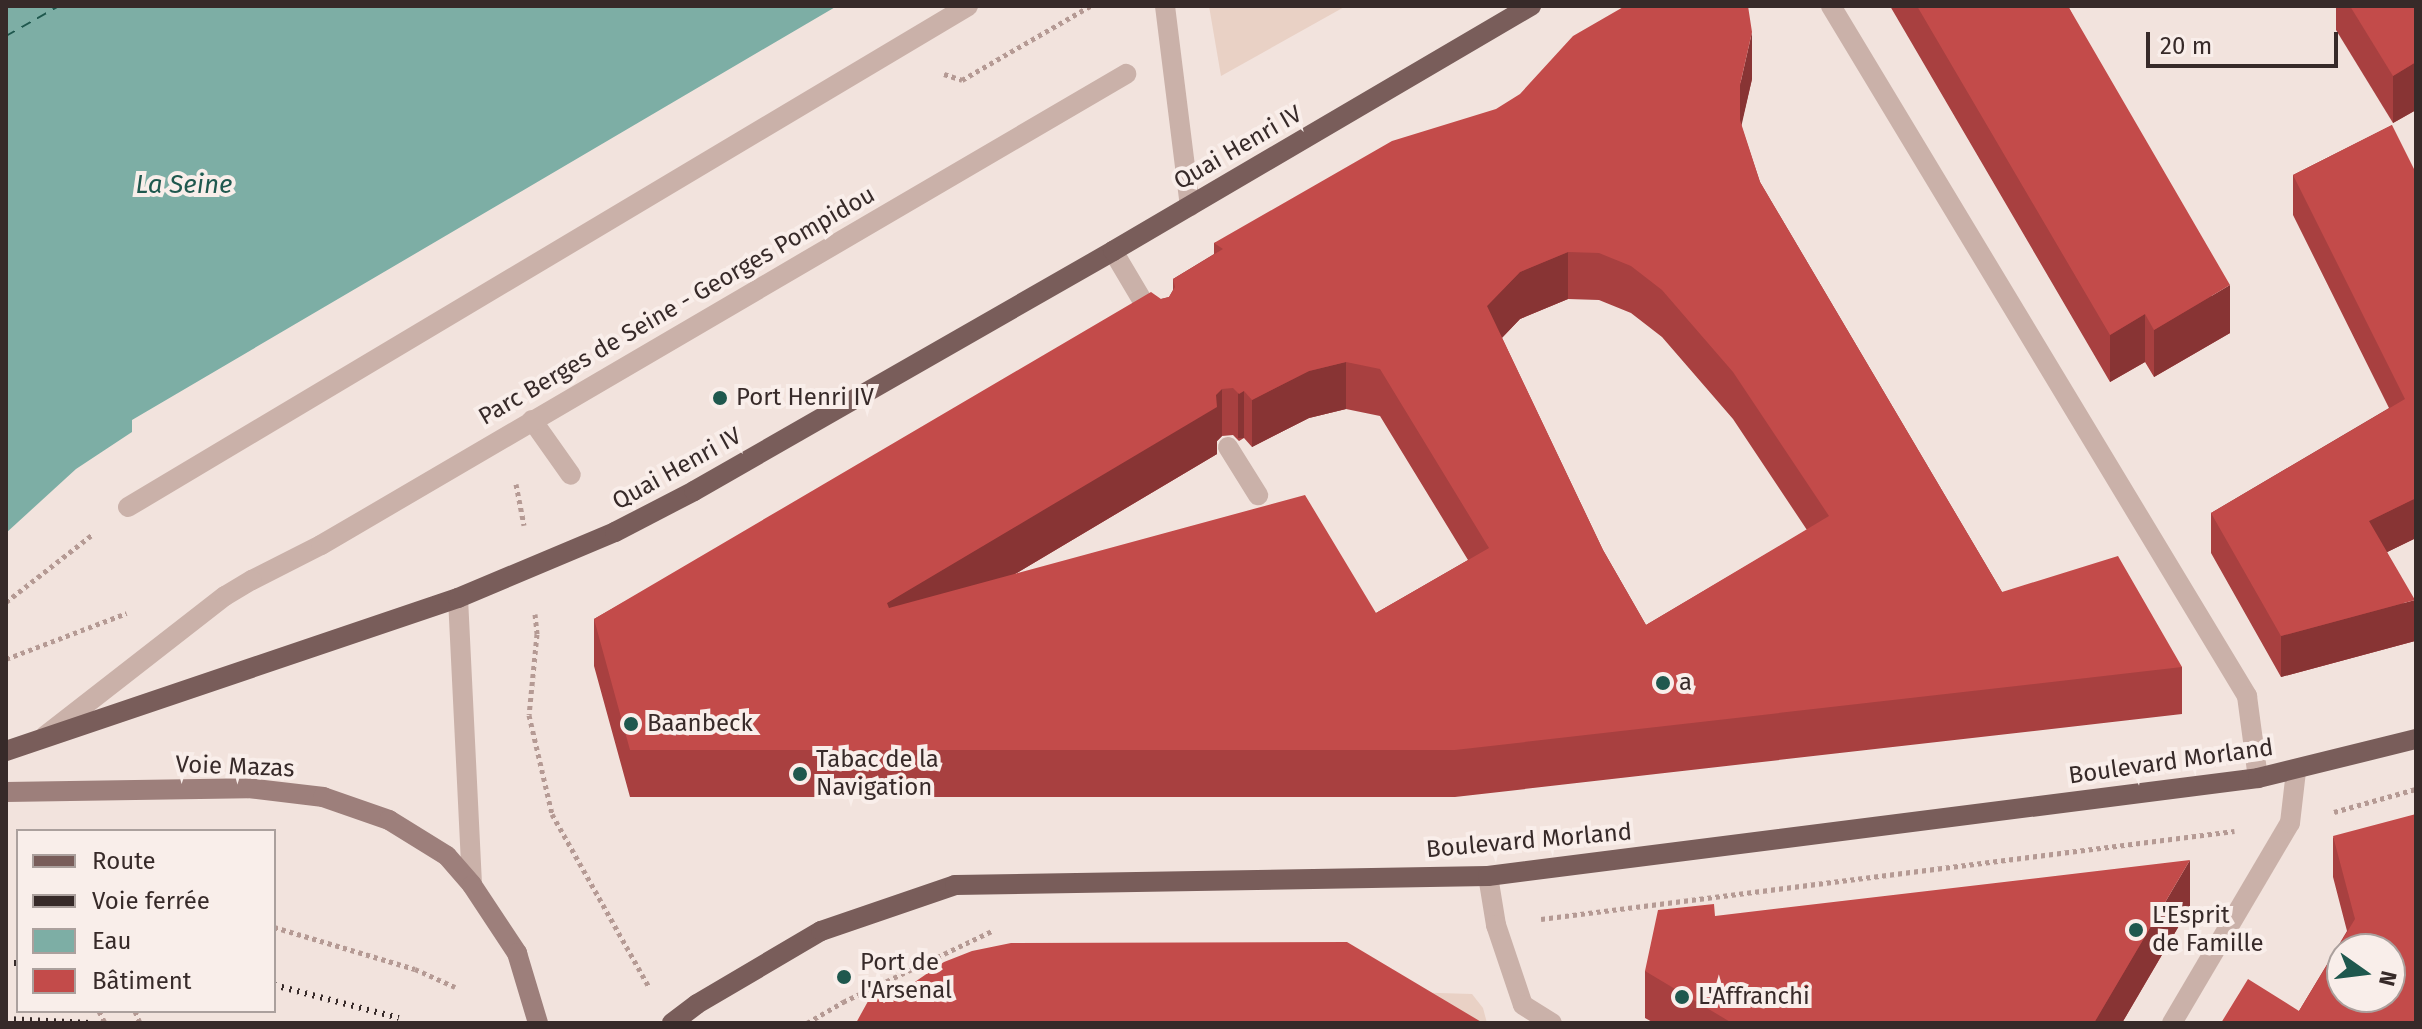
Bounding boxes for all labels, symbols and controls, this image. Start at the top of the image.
scale bar [2150,16,2342,66]
text: 20 m [2160,32,2212,60]
street label: Quai Henri IV [1169,100,1307,196]
water label: La Seine [136,169,232,201]
street label: Parc Berges de Seine - Georges Pompidou [474,180,880,432]
place label: Port Henri IV [736,384,874,412]
marker: Port Henri IV [711,389,729,407]
street label: Quai Henri IV [607,422,747,516]
place label: a [1679,669,1692,697]
marker: a [1654,674,1672,692]
place label: Baanbeck [647,710,753,738]
marker: Baanbeck [622,715,640,733]
street label: Boulevard Morland [2067,733,2275,791]
place label: Tabac de la Navigation [816,746,939,802]
street label: Voie Mazas [175,751,295,783]
marker: Tabac de la Navigation [791,765,809,783]
street label: Boulevard Morland [1425,818,1633,864]
legend [16,829,276,1013]
text: Route [92,847,156,875]
text: Voie ferrée [92,887,210,915]
place label: L'Esprit de Famille [2152,902,2264,958]
marker: L'Esprit de Famille [2127,921,2145,939]
text: Eau [92,927,132,955]
north arrow [2326,933,2406,1013]
place label: Port de l'Arsenal [860,949,952,1005]
text: Bâtiment [92,967,191,995]
marker: Port de l'Arsenal [835,968,853,986]
text: N [2373,968,2403,989]
place label: L'Affranchi [1698,983,1810,1011]
marker: L'Affranchi [1673,988,1691,1006]

